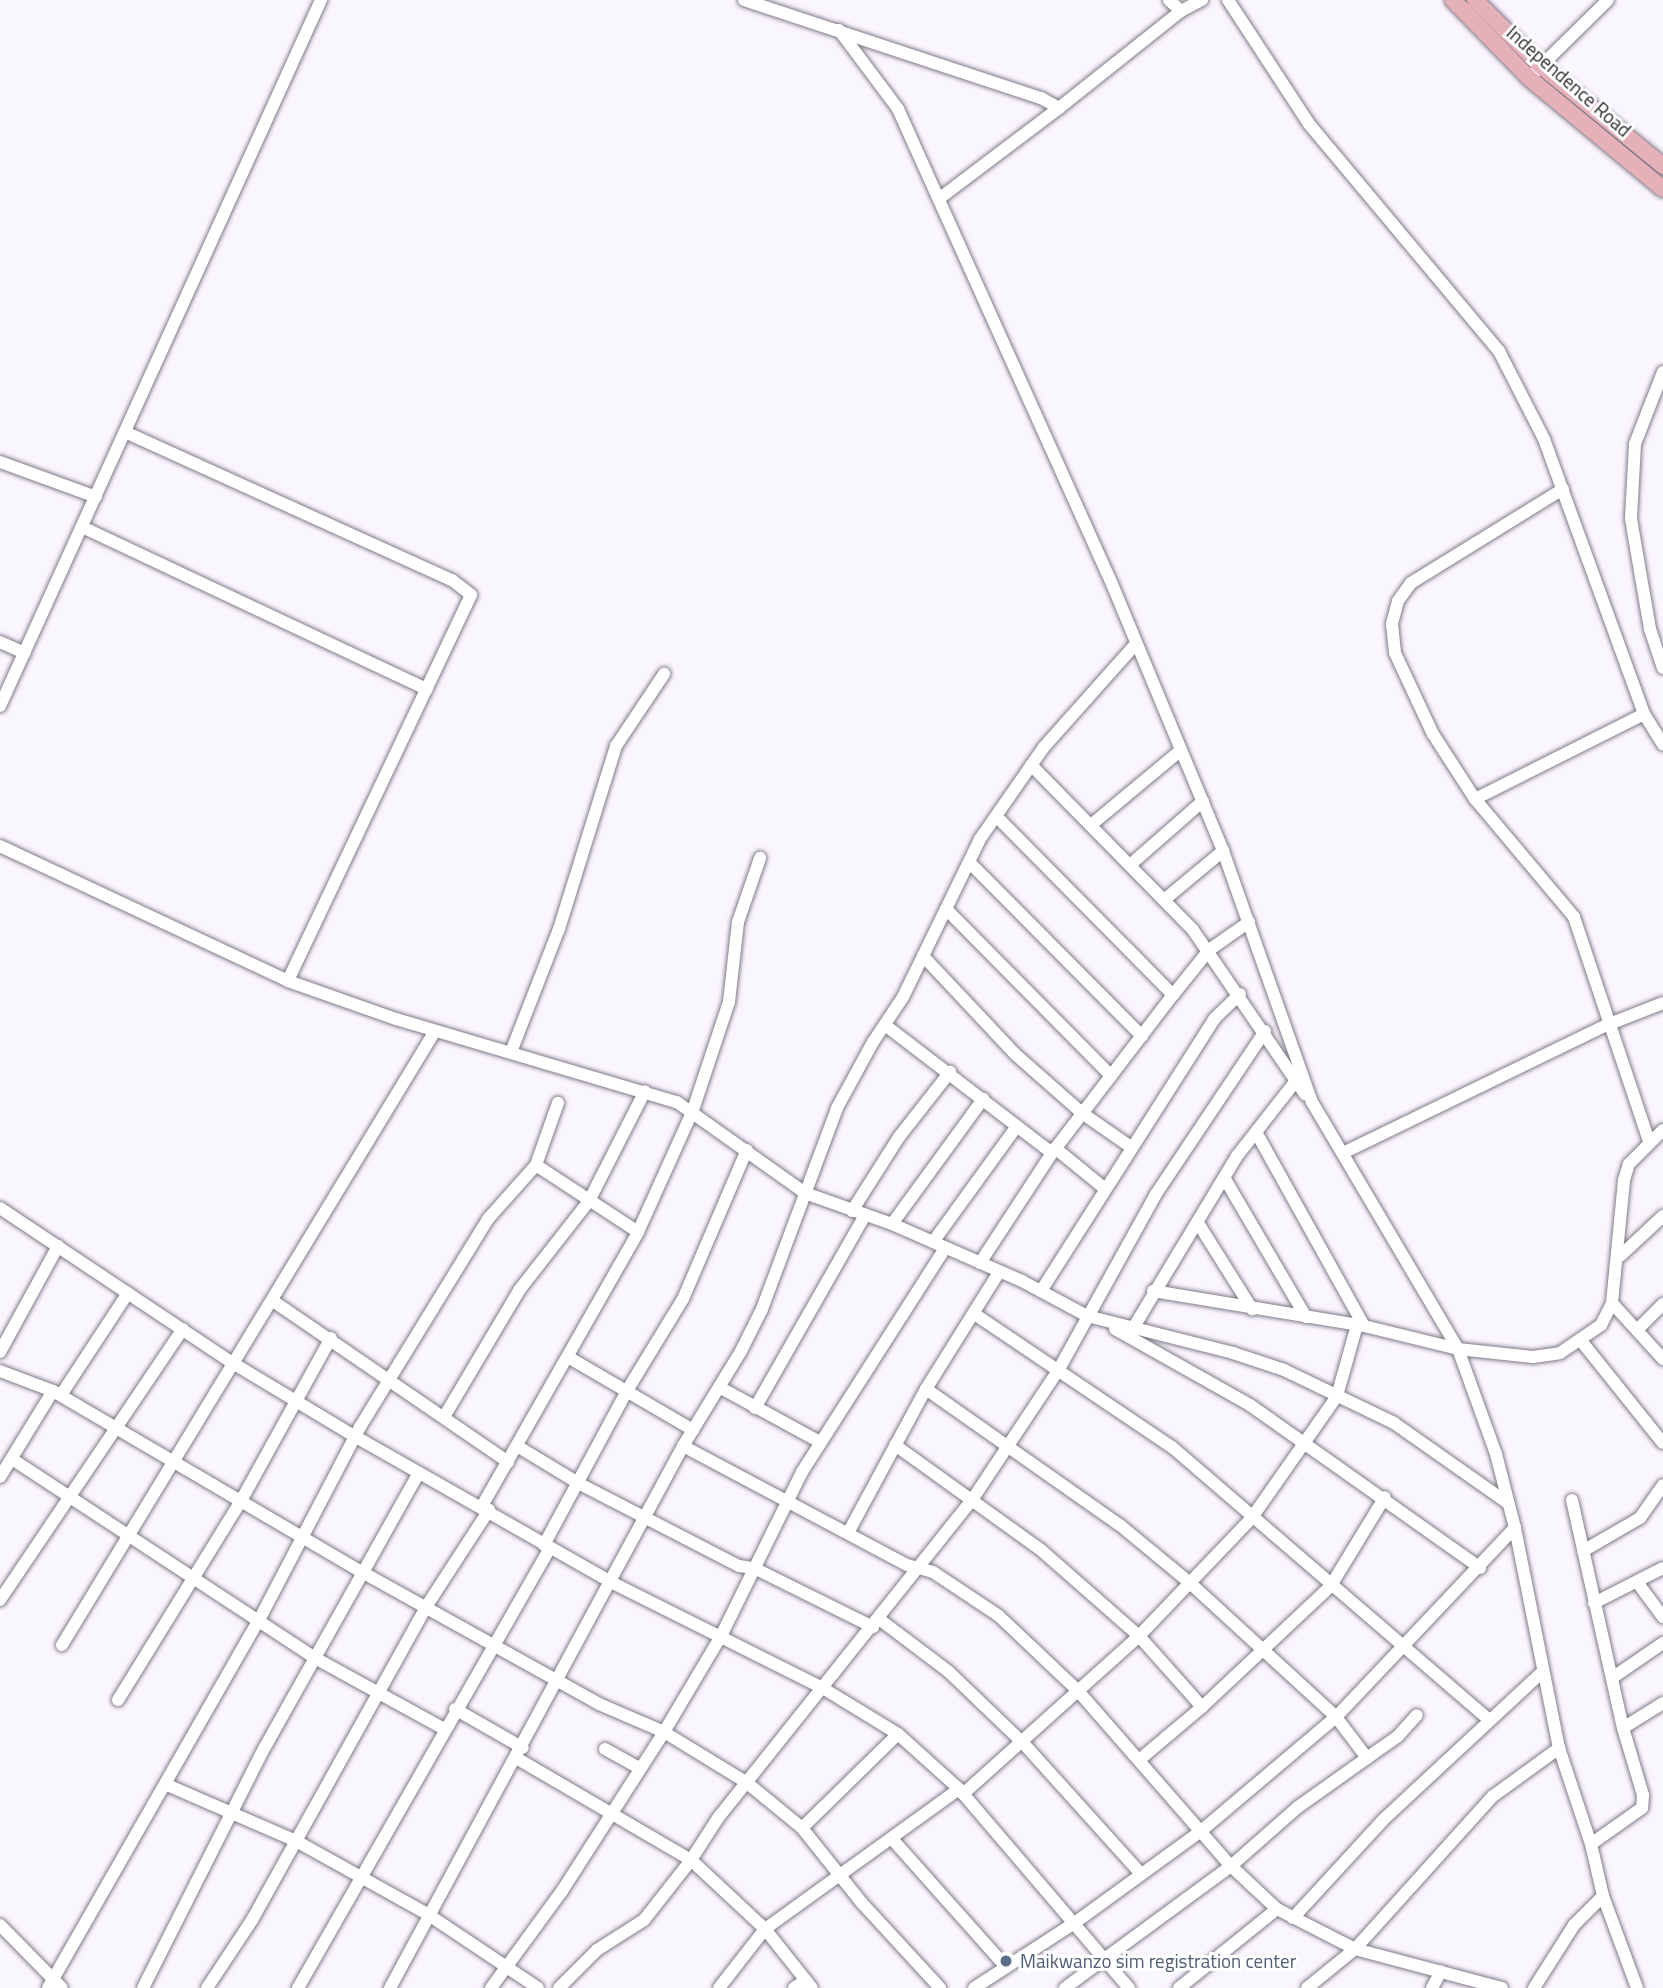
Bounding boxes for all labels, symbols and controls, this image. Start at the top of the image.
street label: Independence Road [1502,21,1636,141]
place label: Maikwanzo sim registration center [1020,1950,1296,1972]
marker: Maikwanzo sim registration center [998,1953,1014,1969]

